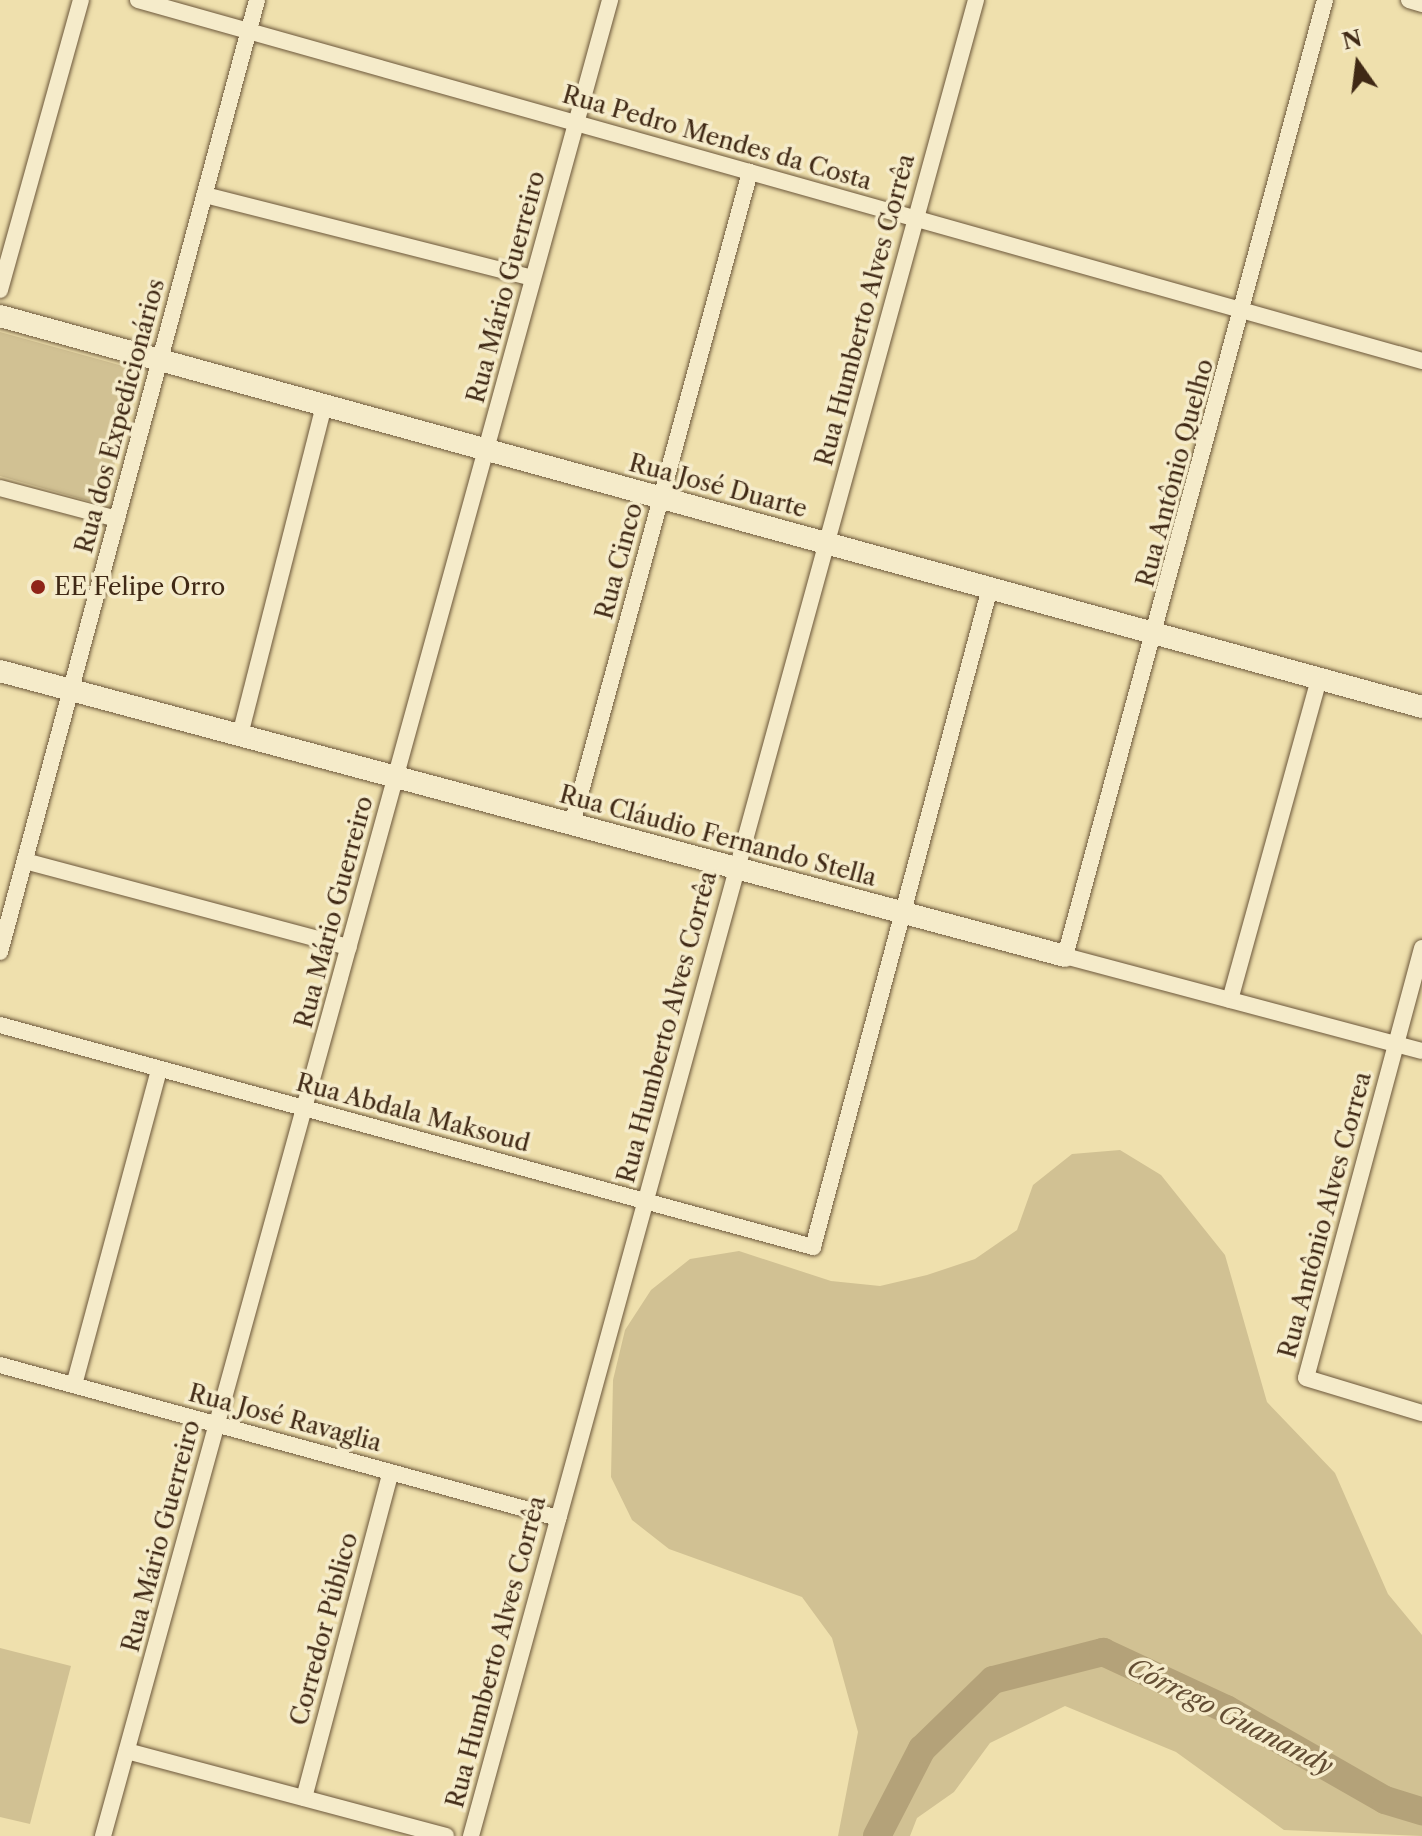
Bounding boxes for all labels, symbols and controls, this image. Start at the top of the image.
north arrow [1318,24,1398,104]
text: N [1340,25,1365,56]
street label: Rua Pedro Mendes da Costa [559,80,875,196]
street label: Rua Humberto Alves Corrêa [809,150,921,470]
street label: Rua Mário Guerreiro [461,168,551,406]
street label: Rua dos Expedicionários [69,276,171,556]
street label: Rua Antônio Quelho [1131,355,1219,591]
street label: Rua José Duarte [626,448,810,524]
street label: Rua Cinco [590,500,648,622]
place label: EE Felipe Orro [54,573,225,601]
marker: EE Felipe Orro [29,578,47,596]
street label: Rua Cláudio Fernando Stella [556,780,880,892]
street label: Rua Mário Guerreiro [289,793,379,1031]
street label: Rua Humberto Alves Corrêa [611,867,723,1187]
street label: Rua Abdala Maksoud [292,1068,534,1158]
street label: Rua Antônio Alves Correa [1273,1068,1377,1362]
street label: Rua José Ravaglia [185,1378,385,1458]
street label: Rua Mário Guerreiro [116,1417,206,1655]
street label: Rua Humberto Alves Corrêa [440,1492,552,1812]
street label: Corredor Público [284,1529,364,1729]
water label: Córrego Guanandy [1122,1652,1338,1782]

